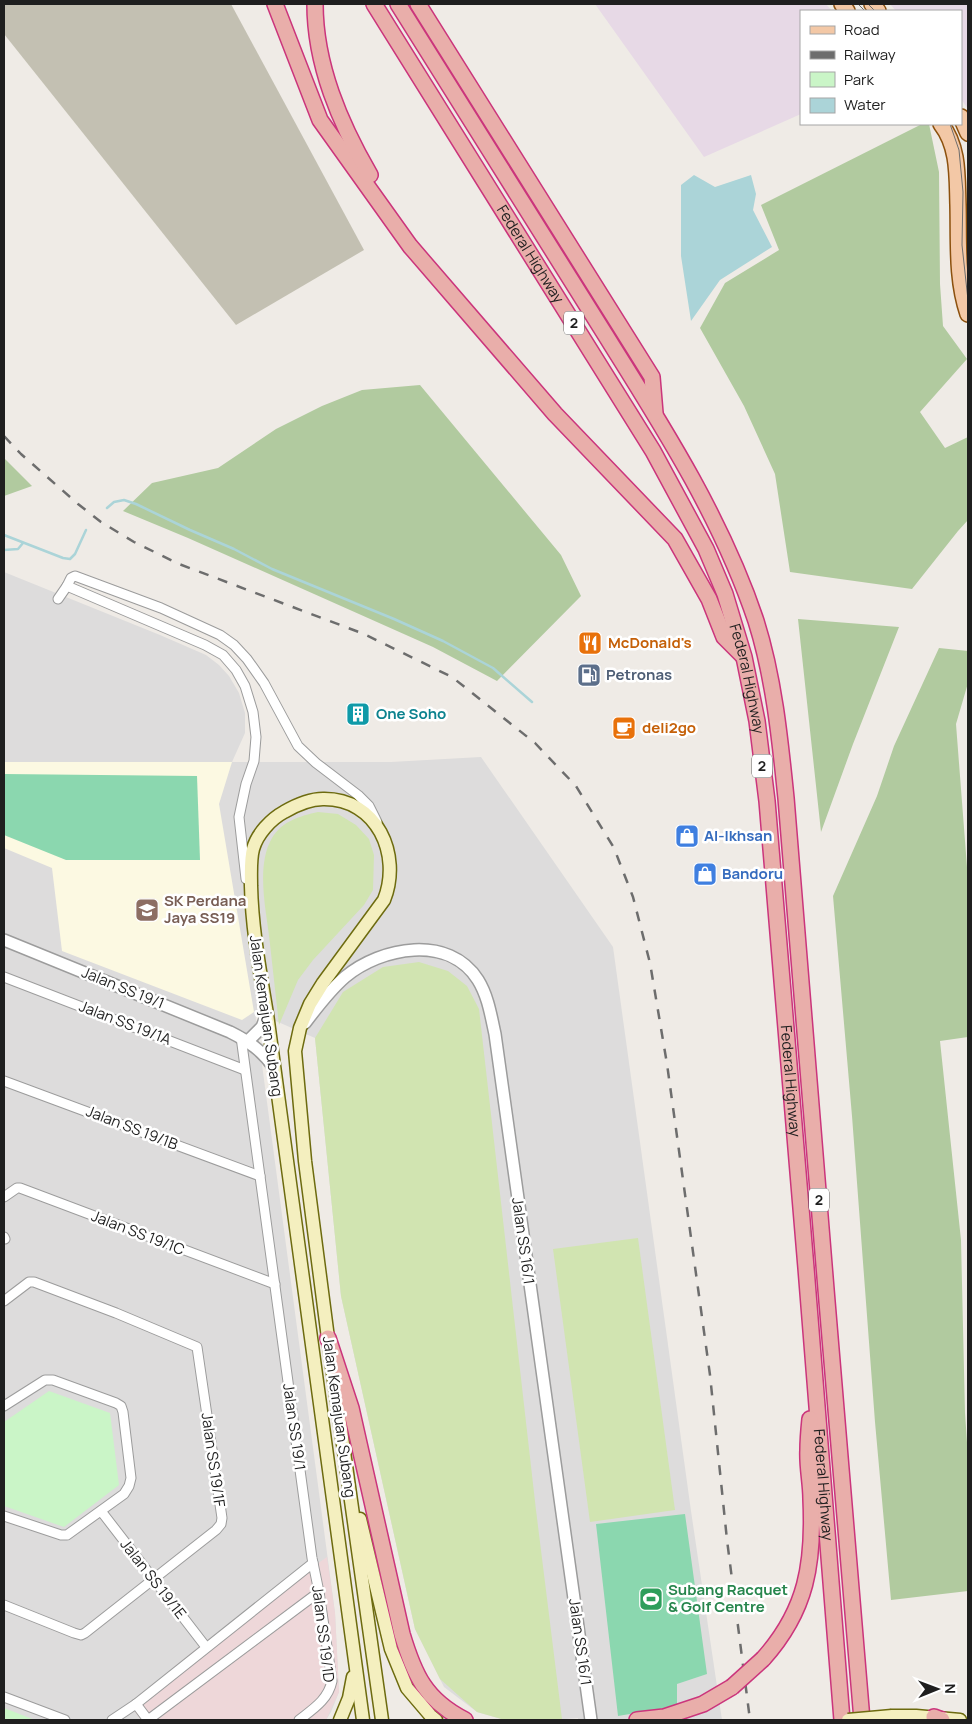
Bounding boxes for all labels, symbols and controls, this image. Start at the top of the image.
legend [800,10,962,125]
text: Road [844,19,880,40]
text: Railway [844,44,896,65]
text: Park [844,69,874,90]
text: Water [844,94,886,115]
street label: Federal Highway [492,201,569,307]
road number: 2 [564,312,584,334]
street label: Federal Highway [725,621,770,735]
restaurant icon: McDonald's [577,630,603,656]
place label: McDonald's [608,632,692,653]
fuel station icon: Petronas [576,662,602,688]
place label: Petronas [606,664,672,685]
building icon: One Soho [345,701,371,727]
place label: One Soho [376,703,446,724]
cafe icon: deli2go [611,715,637,741]
place label: deli2go [642,717,696,738]
road number: 2 [752,754,772,778]
shop icon: Al-Ikhsan [674,823,700,849]
place label: Al-Ikhsan [704,825,772,846]
shop icon: Bandoru [692,861,718,887]
place label: Bandoru [722,863,783,884]
place label: SK Perdana Jaya SS19 [164,890,247,928]
school or university icon: SK Perdana Jaya SS19 [134,897,160,923]
street label: Jalan Kemajuan Subang [245,934,288,1098]
street label: Jalan SS 19/1 [79,961,168,1014]
street label: Jalan SS 19/1A [76,995,175,1050]
street label: Federal Highway [776,1024,806,1138]
street label: Jalan SS 19/1B [83,1100,181,1155]
road number: 2 [809,1188,829,1212]
street label: Jalan SS 16/1 [507,1196,540,1286]
street label: Jalan SS 19/1C [89,1205,188,1260]
street label: Jalan Kemajuan Subang [318,1335,361,1499]
street label: Jalan SS 19/1 [278,1382,311,1472]
street label: Jalan SS 19/1F [196,1411,231,1509]
street label: Federal Highway [809,1428,839,1542]
street label: Jalan SS 19/1E [116,1534,191,1623]
place label: Subang Racquet & Golf Centre [668,1579,788,1617]
street label: Jalan SS 19/1D [307,1584,340,1684]
sports icon: Subang Racquet & Golf Centre [638,1586,664,1612]
street label: Jalan SS 16/1 [564,1597,597,1687]
north arrow [912,1664,962,1714]
text: N [941,1684,960,1694]

